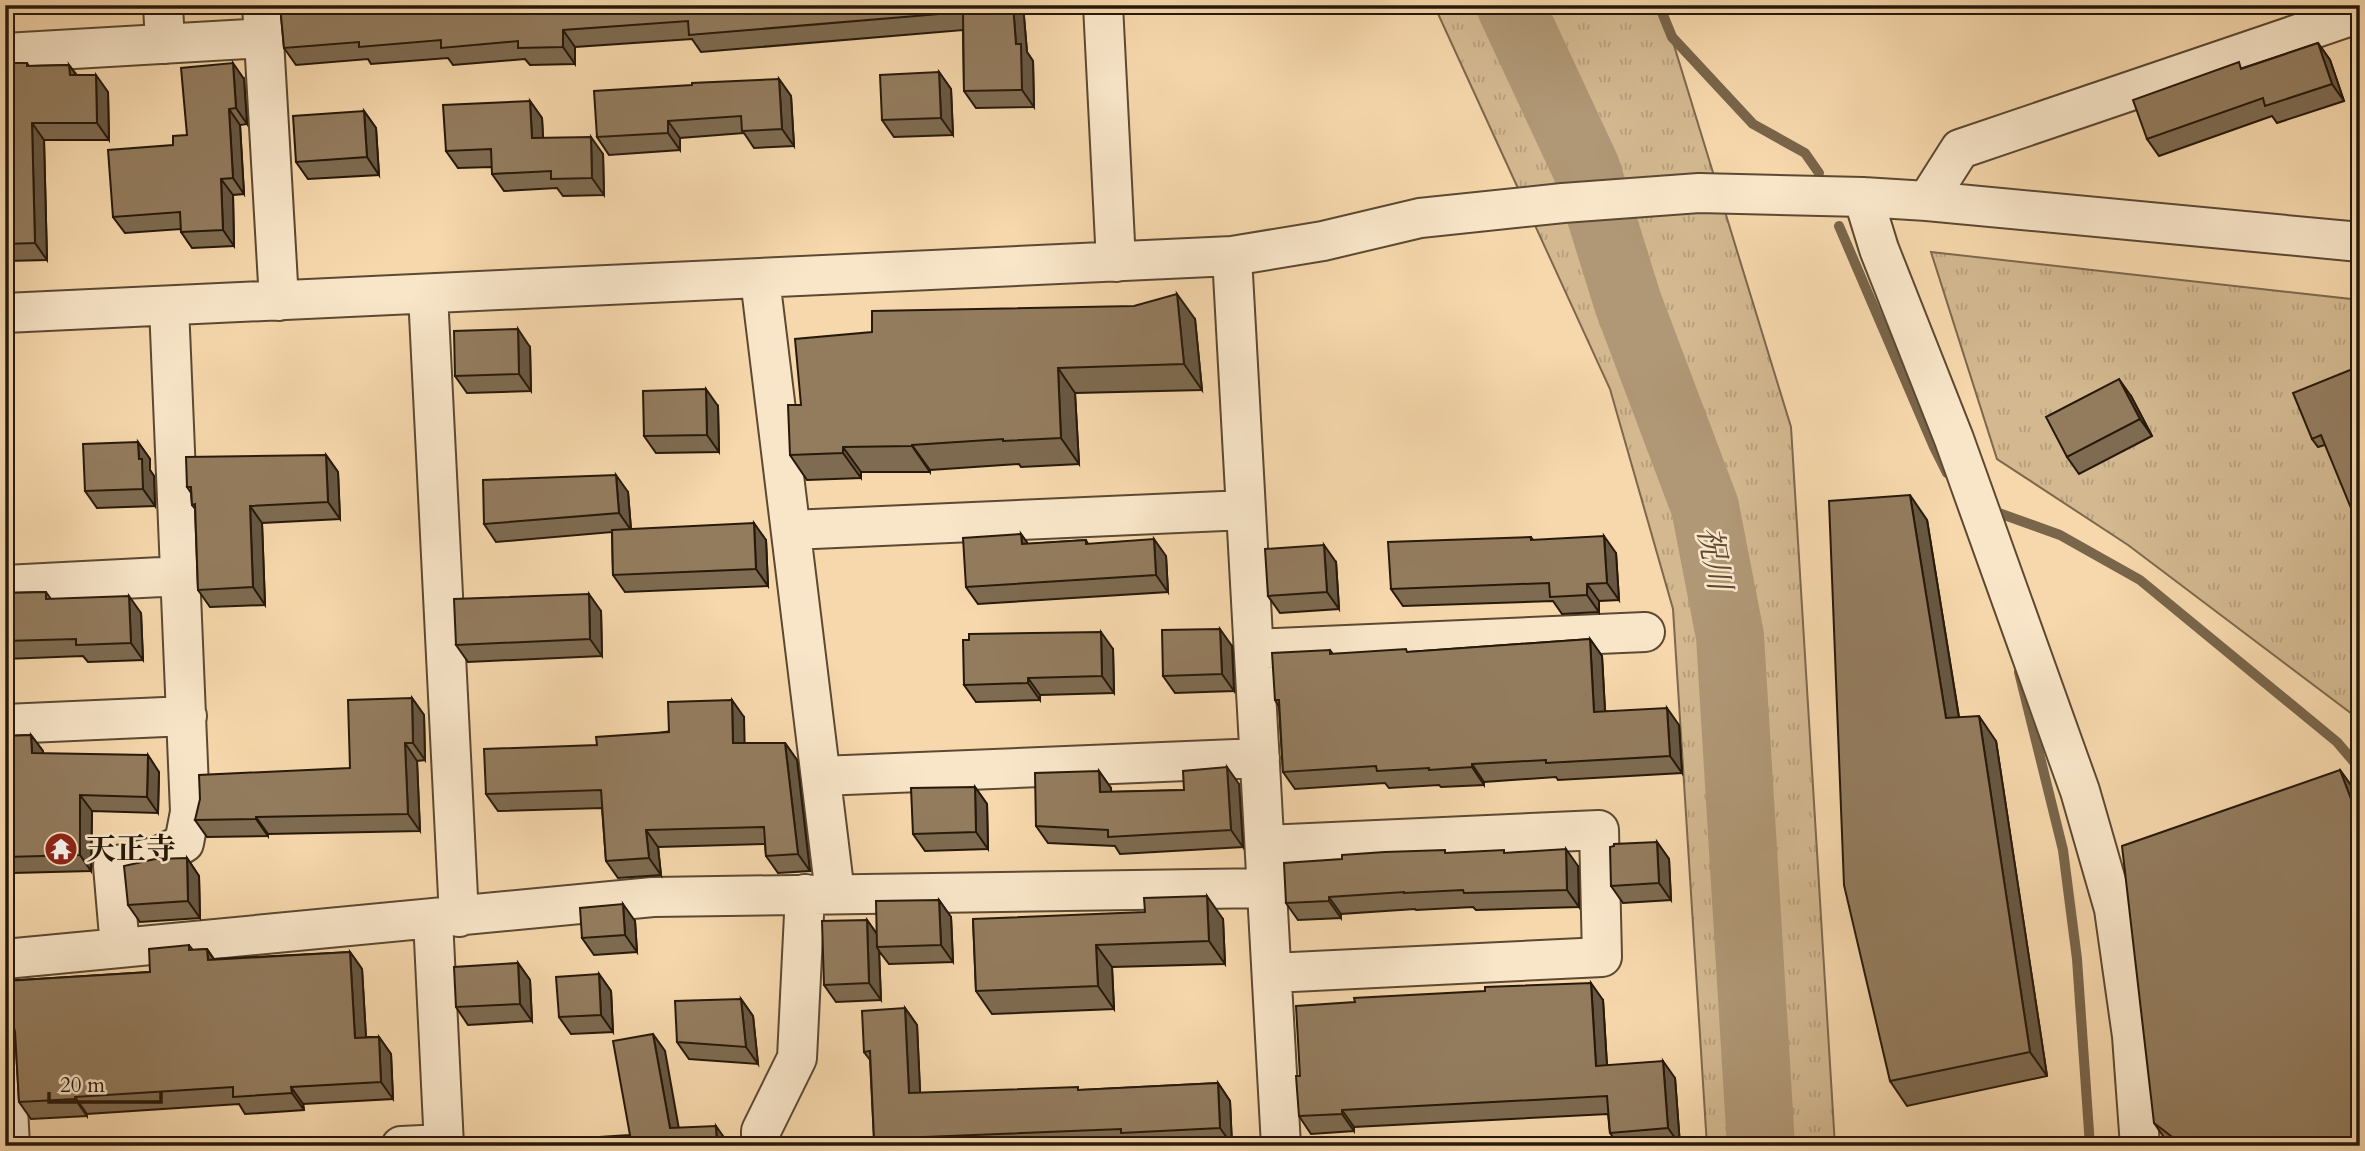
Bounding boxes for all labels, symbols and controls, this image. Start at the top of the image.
water label: 祝川 [1686,523,1742,597]
place label: 天正寺 [86,829,176,870]
temple icon: 天正寺 [42,830,80,868]
scale bar [49,1060,161,1104]
text: 20 m [60,1071,105,1100]

